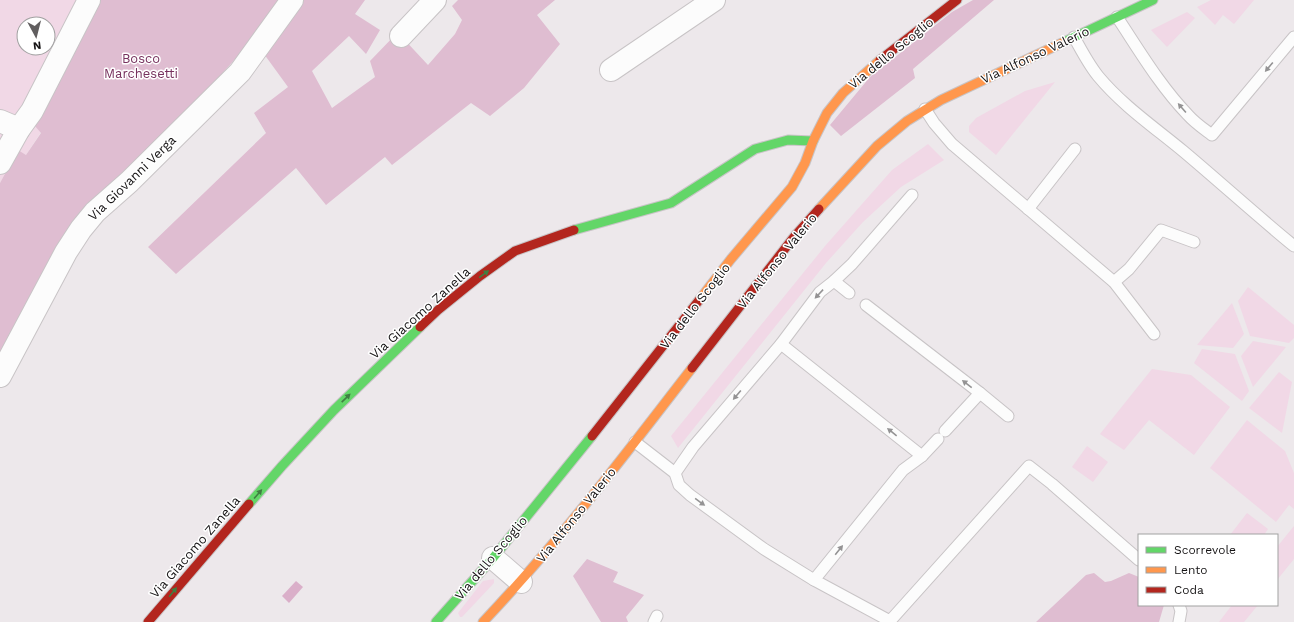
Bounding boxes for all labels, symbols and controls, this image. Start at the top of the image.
street label: Via dello Scoglio [846,14,937,92]
north arrow [16,16,56,56]
street label: Via Alfonso Valerio [978,23,1092,87]
text: N [32,38,42,52]
park label: Bosco Marchesetti [104,51,178,81]
one-way arrow [1265,61,1274,72]
one-way arrow [1177,103,1186,113]
street label: Via Giovanni Verga [85,132,179,224]
street label: Via Alfonso Valerio [734,210,820,312]
street label: Via dello Scoglio [657,260,733,352]
street label: Via Giacomo Zanella [367,264,474,362]
one-way arrow [478,270,489,278]
one-way arrow [814,289,824,299]
one-way arrow [962,379,973,388]
one-way arrow [733,390,742,401]
one-way arrow [341,393,351,403]
one-way arrow [886,427,897,436]
street label: Via Alfonso Valerio [533,464,619,566]
one-way arrow [253,489,262,499]
street label: Via Giacomo Zanella [147,493,244,601]
one-way arrow [694,498,705,506]
street label: Via dello Scoglio [452,513,531,603]
legend [1138,534,1278,606]
text: Scorrevole [1174,543,1236,557]
one-way arrow [834,544,843,555]
text: Lento [1174,563,1208,577]
text: Coda [1174,583,1204,597]
one-way arrow [169,587,177,598]

